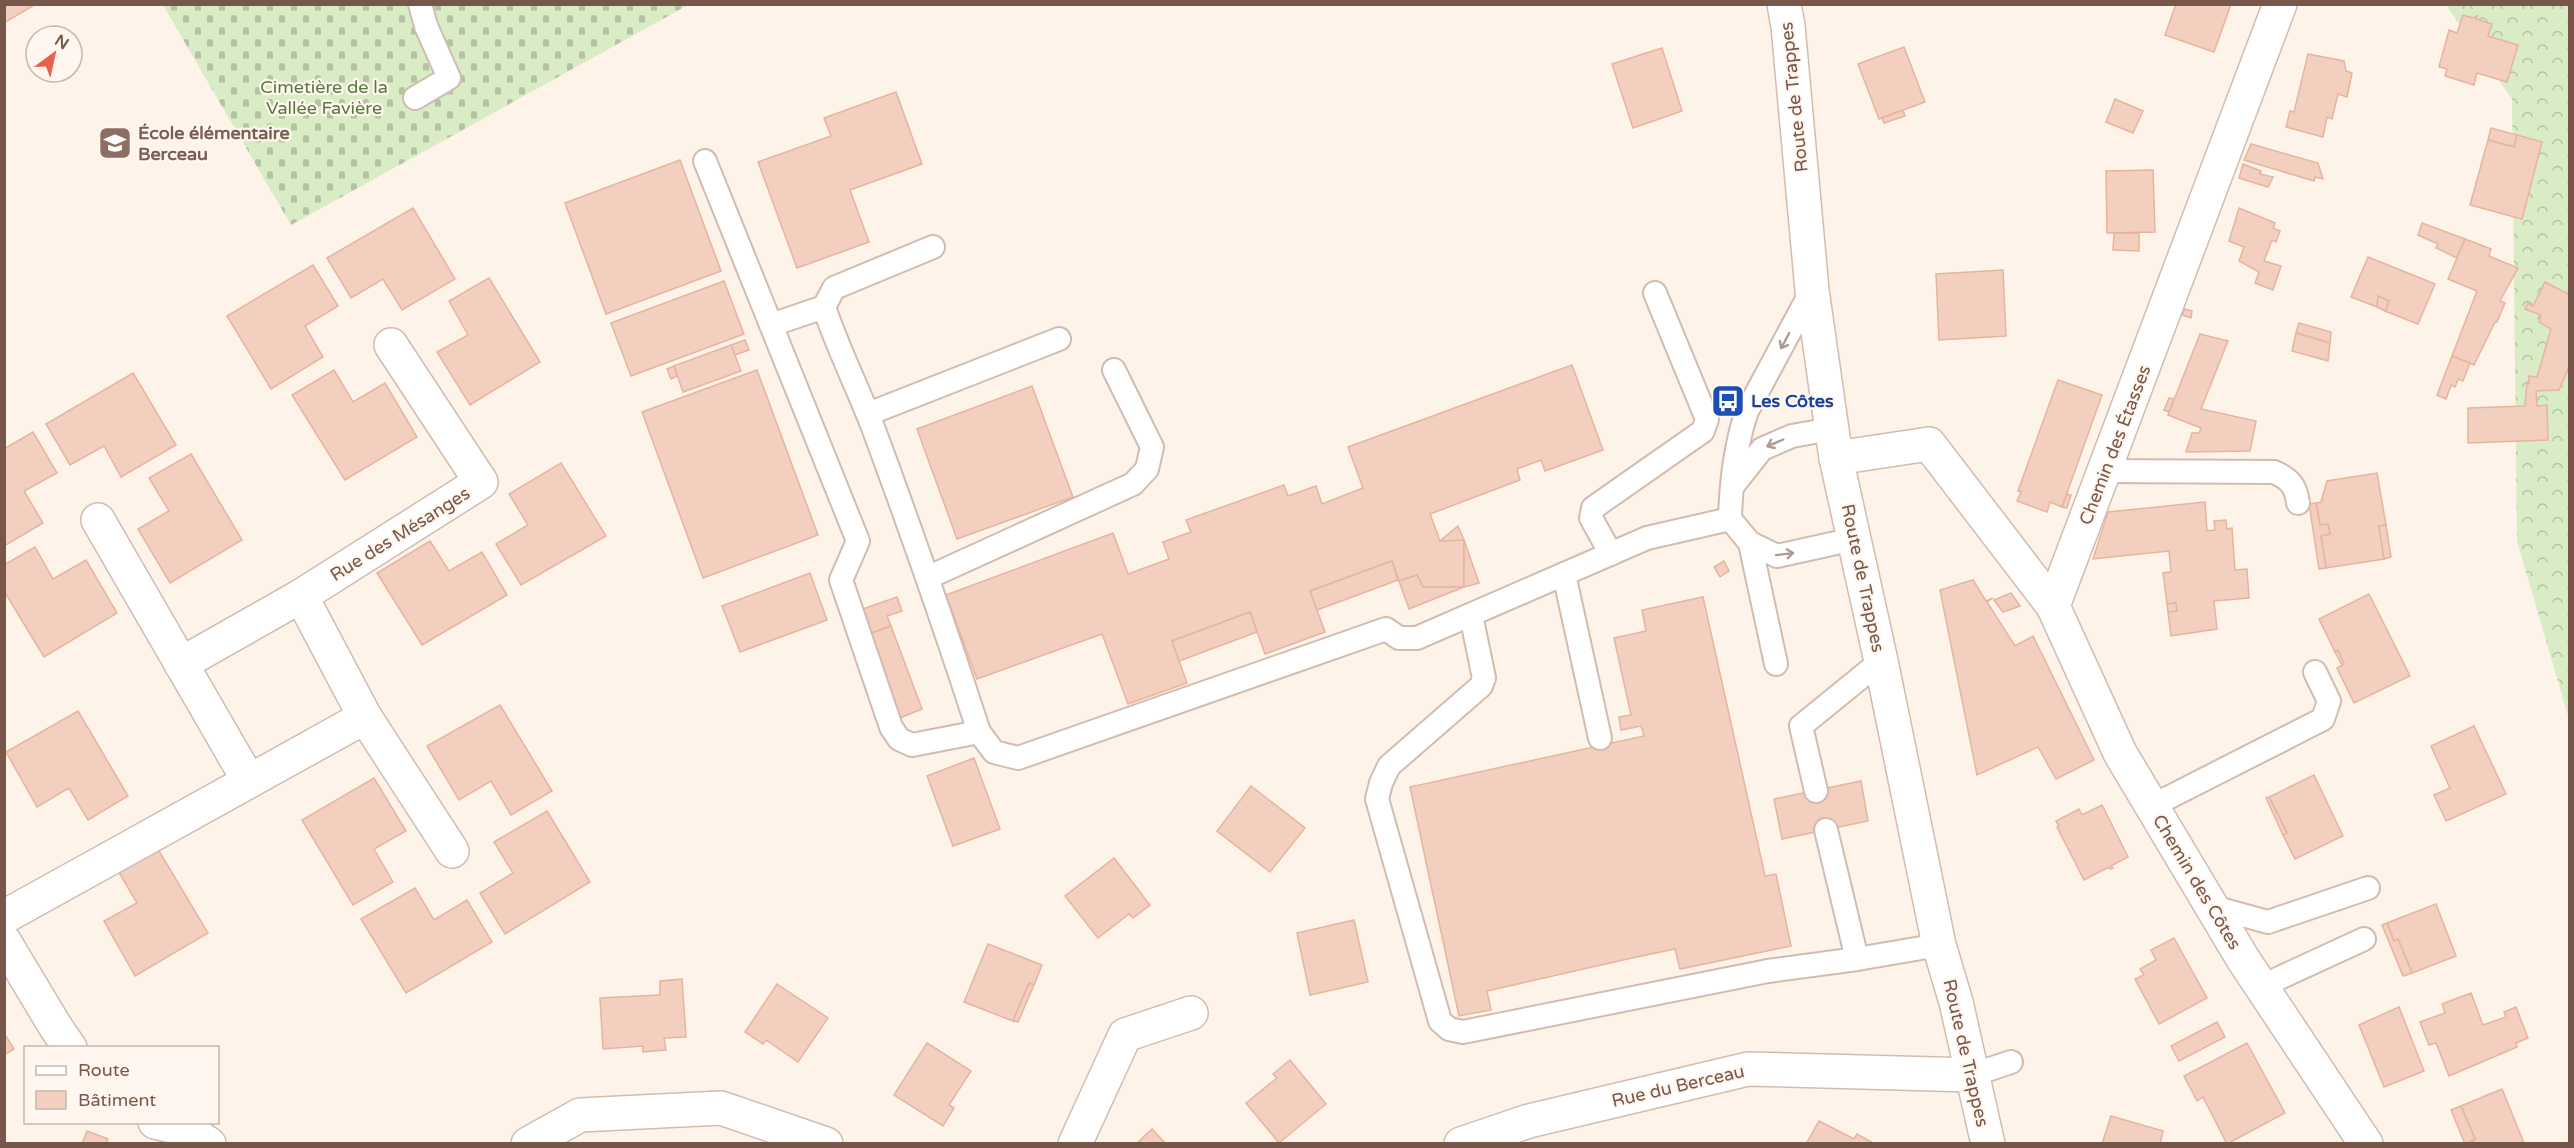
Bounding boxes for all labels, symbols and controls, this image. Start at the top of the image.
street label: Route de Trappes [1775,21,1813,173]
north arrow [24,24,84,84]
text: N [51,30,72,54]
park label: Cimetière de la Vallée Favière [260,76,388,119]
place label: École élémentaire Berceau [138,122,290,165]
school or university icon: École élémentaire Berceau [97,125,133,161]
one-way arrow [1779,332,1790,350]
street label: Chemin des Étasses [2074,362,2156,528]
bus stop icon: Les Côtes [1710,383,1746,419]
place label: Les Côtes [1751,390,1834,412]
one-way arrow [1766,438,1785,449]
street label: Rue des Mésanges [326,482,474,586]
street label: Route de Trappes [1837,502,1889,654]
one-way arrow [1775,548,1794,559]
street label: Chemin des Côtes [2148,810,2246,954]
street label: Route de Trappes [1938,977,1994,1129]
legend [24,1046,219,1124]
text: Route [78,1059,130,1081]
street label: Rue du Berceau [1609,1060,1747,1112]
text: Bâtiment [78,1089,156,1111]

